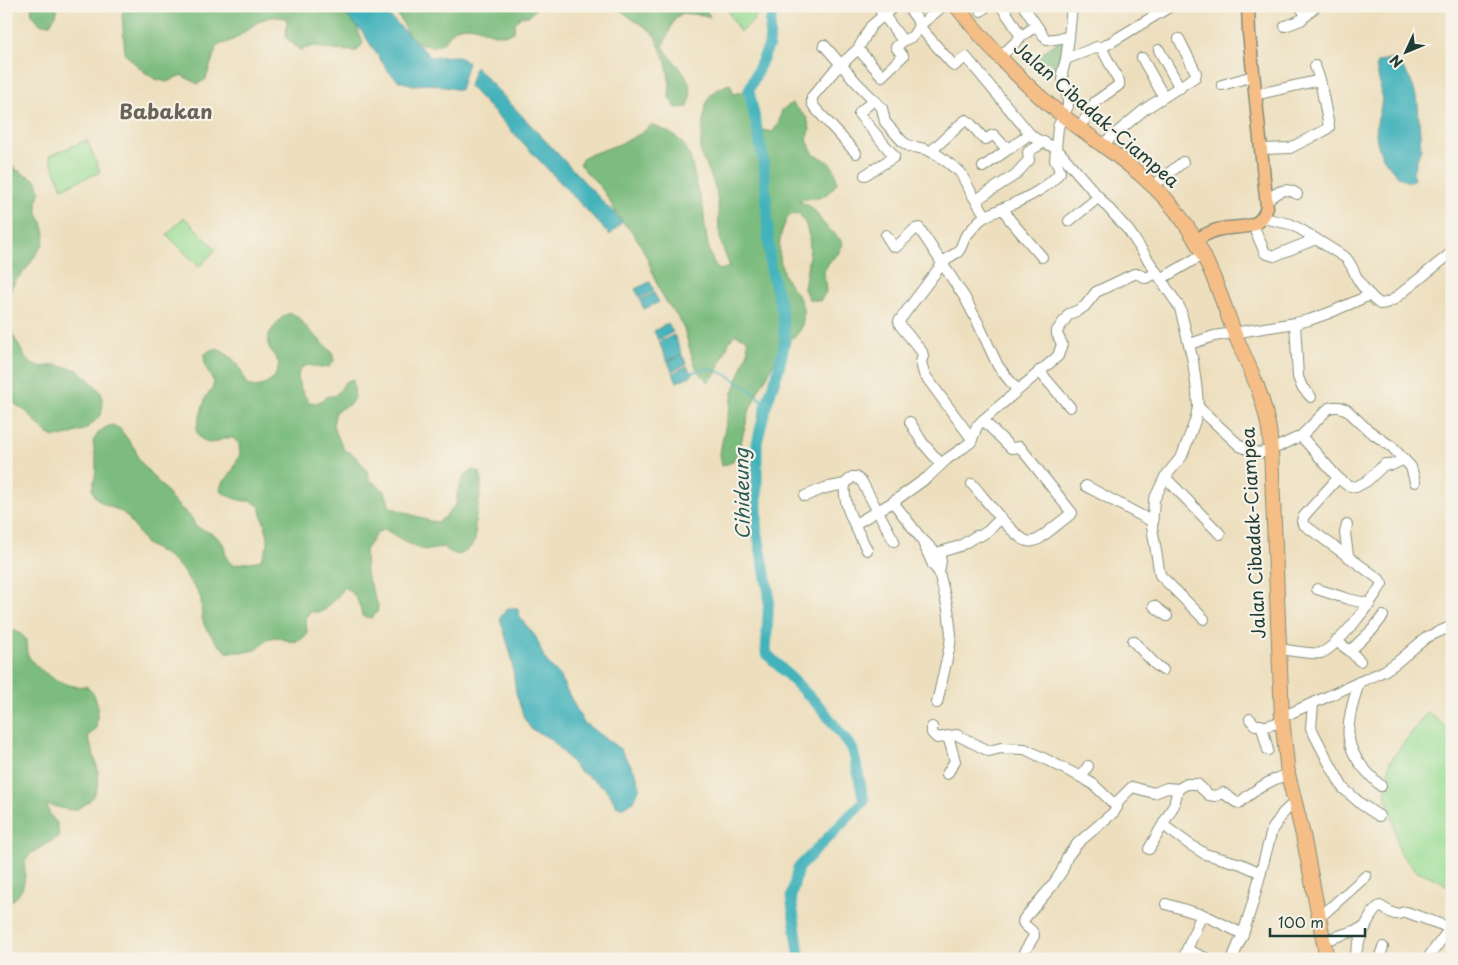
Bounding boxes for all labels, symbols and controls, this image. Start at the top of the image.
north arrow [1380,28,1430,78]
street label: Jalan Cibadak-Ciampea [1008,34,1186,194]
text: N [1385,50,1408,73]
district label: Babakan [119,96,213,126]
street label: Jalan Cibadak-Ciampea [1233,426,1272,639]
water label: Cihideung [726,447,756,540]
scale bar [1270,905,1366,937]
text: 100 m [1278,910,1324,933]

